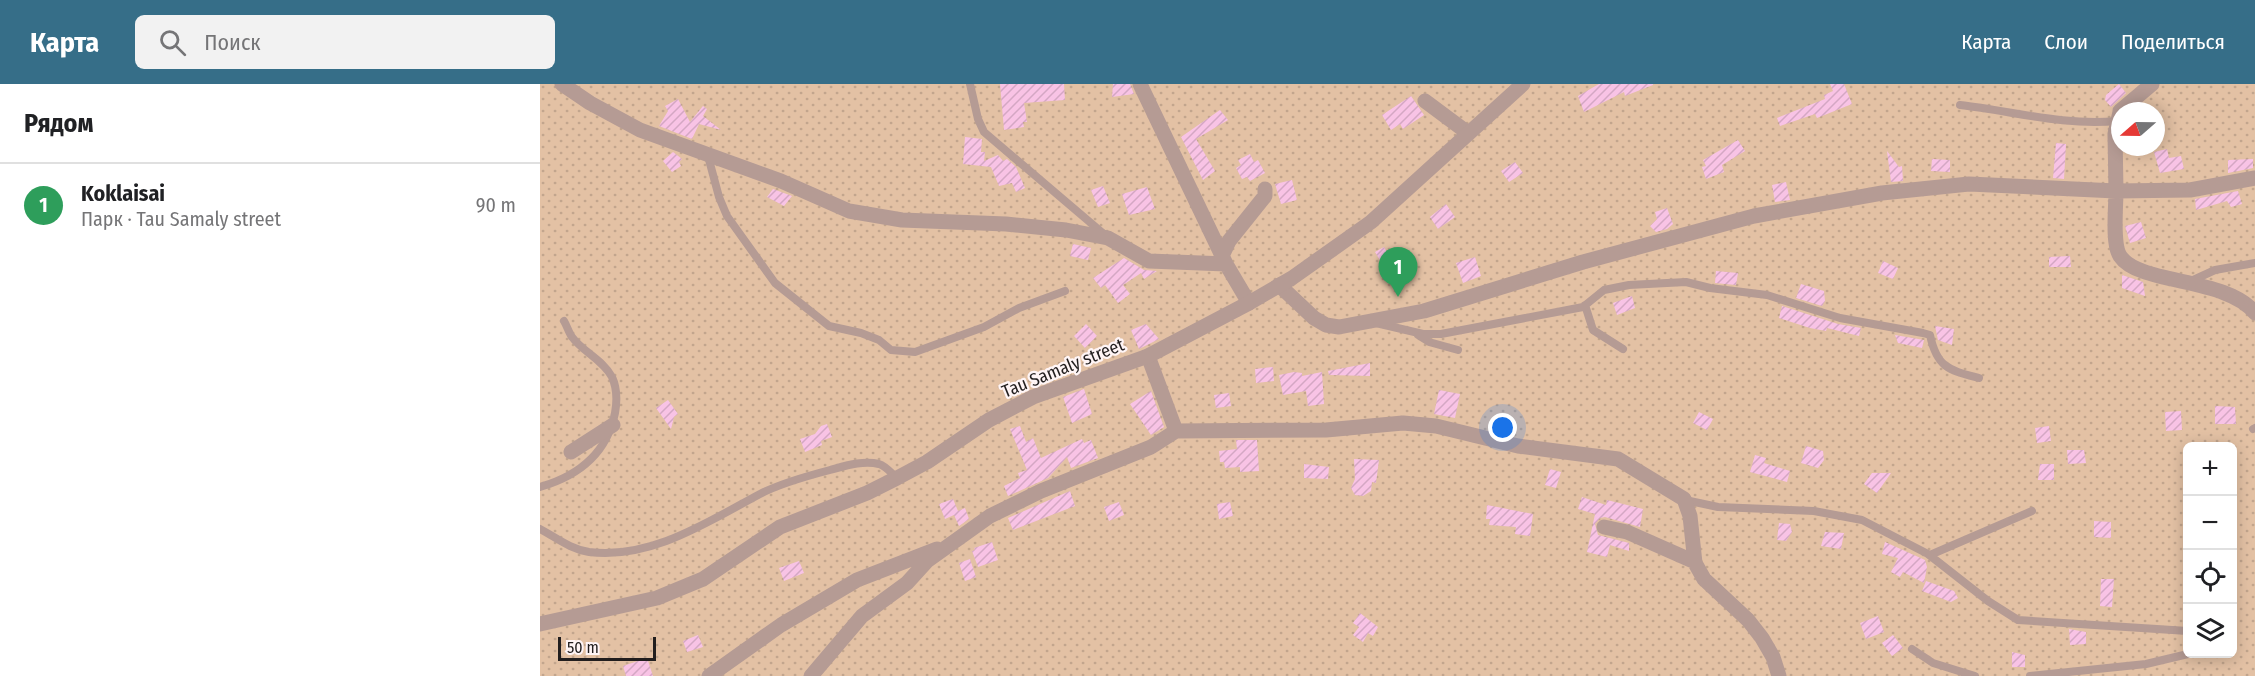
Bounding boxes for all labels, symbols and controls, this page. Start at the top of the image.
search box [135,15,555,69]
text: Карта [30,26,99,59]
icon: search [156,26,189,59]
text: Поиск [204,29,261,56]
text: Карта [1961,29,2011,55]
text: Слои [2044,29,2088,55]
text: Поделиться [2121,29,2225,55]
north arrow [2111,102,2165,156]
text: Рядом [24,108,93,139]
text: Koklaisai [81,180,165,207]
text: 1 [39,193,48,217]
text: 90 m [476,193,516,217]
text: Парк · Tau Samaly street [81,207,281,231]
pin: 1 [1378,248,1418,297]
street label: Tau Samaly street [999,333,1127,403]
your location [1488,413,1517,442]
map controls [2183,442,2237,658]
button: + [2183,442,2237,496]
button: − [2183,496,2237,550]
button: locate [2183,550,2237,604]
button: layers [2183,604,2237,658]
scale bar [558,634,656,662]
text: 50 m [567,638,599,657]

